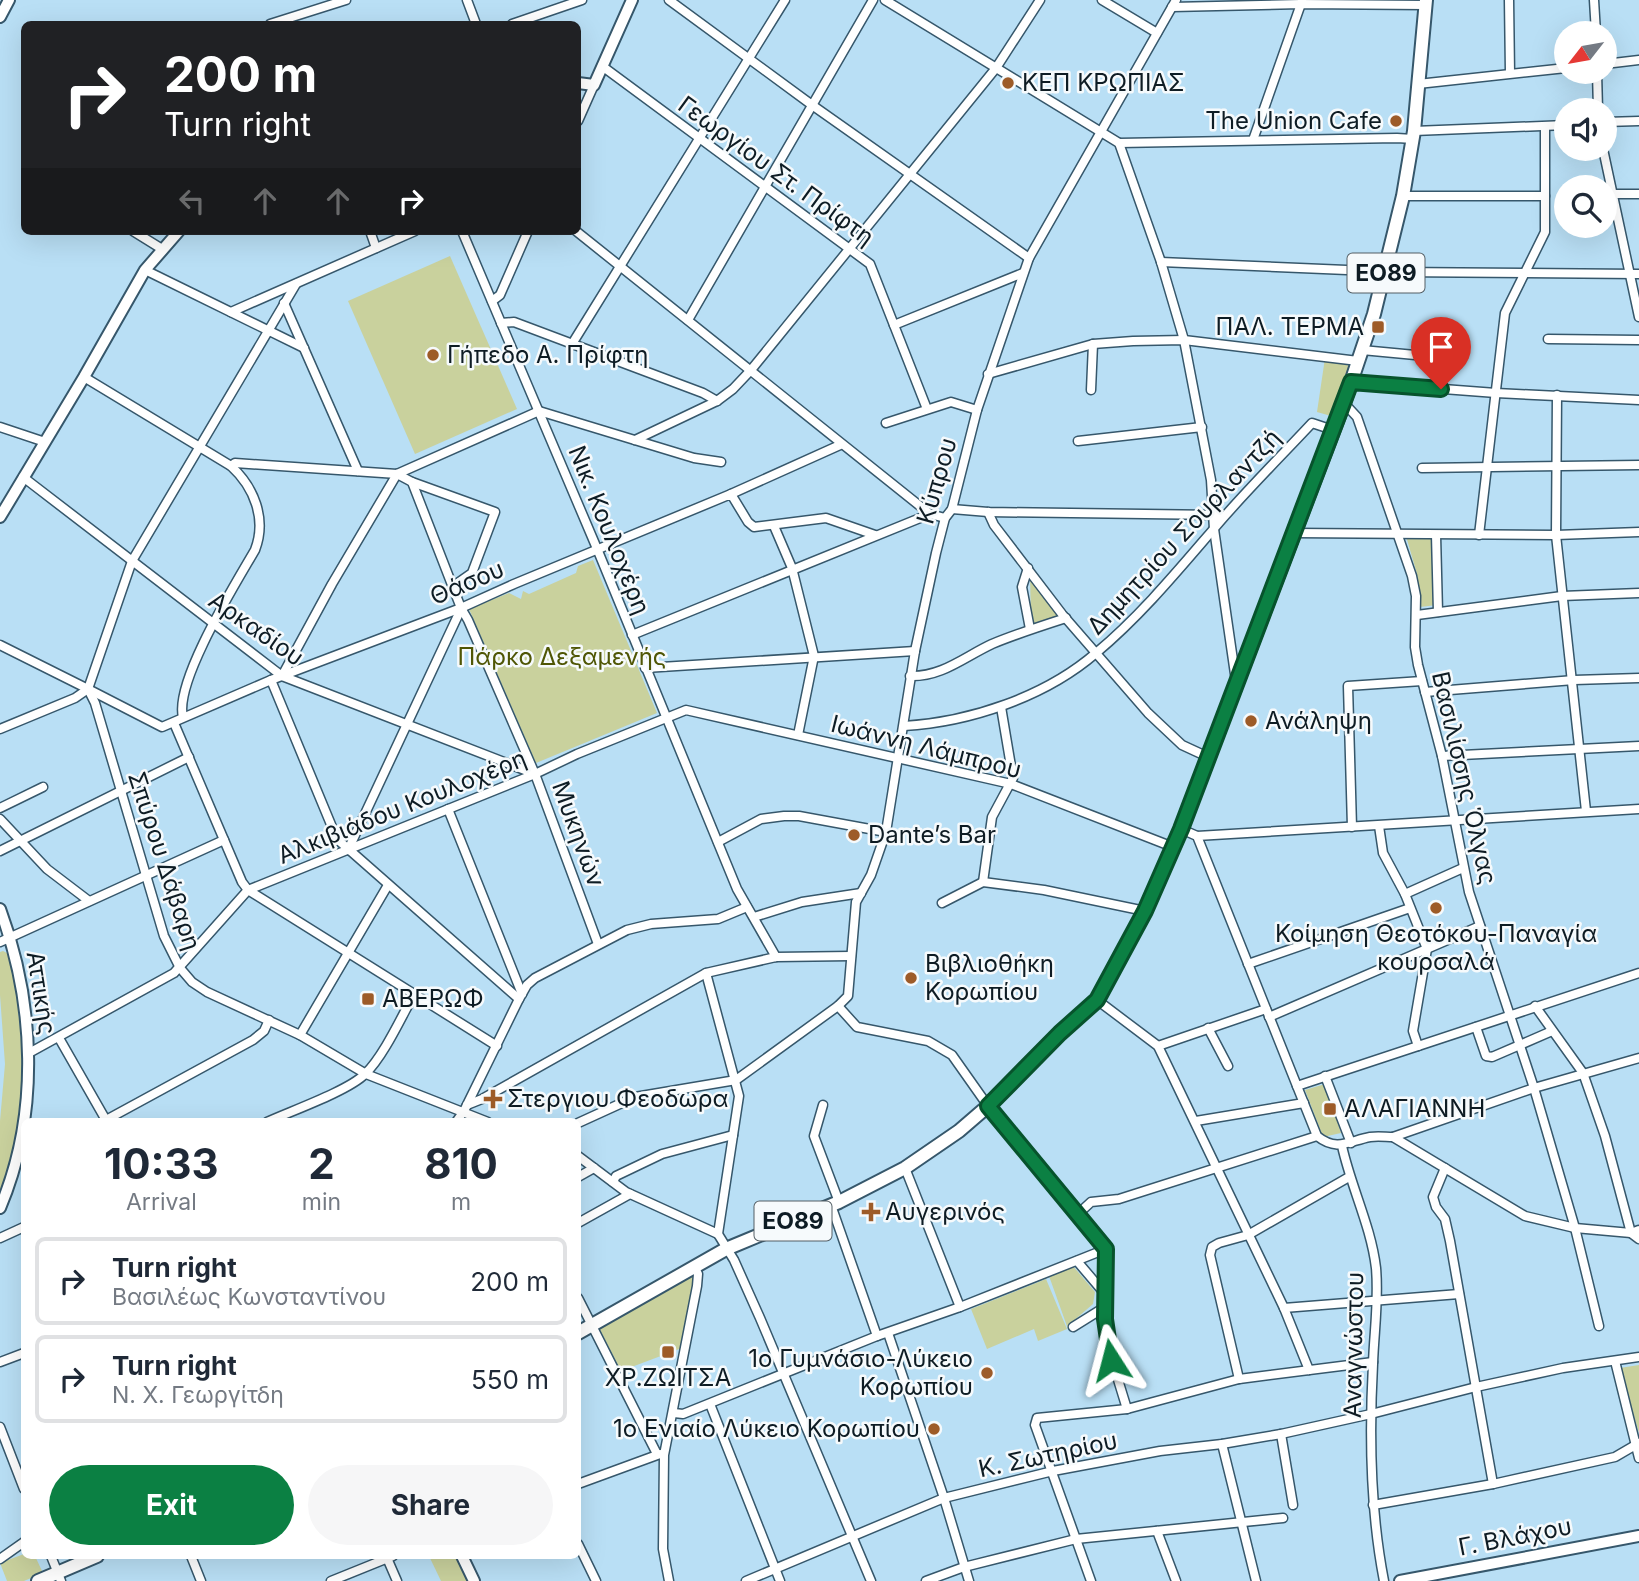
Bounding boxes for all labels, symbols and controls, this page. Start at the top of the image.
north arrow [1554,21,1617,84]
map controls [1554,21,1617,238]
text: 200 m [164,45,317,104]
icon: right [49,49,140,140]
place label: ΚΕΠ ΚΡΩΠΙΑΣ [1022,68,1184,97]
marker: ΚΕΠ ΚΡΩΠΙΑΣ [1000,75,1016,91]
street label: Γεωργίου Στ. Πρίφτη [673,90,880,251]
button: sound [1554,98,1617,161]
text: Turn right [164,105,311,144]
place label: The Union Cafe [1205,106,1382,135]
marker: The Union Cafe [1388,113,1404,129]
button: search [1554,175,1617,238]
icon: left [173,182,211,220]
icon: ahead [246,182,284,220]
icon: ahead [319,182,357,220]
icon: right [392,182,430,220]
road number: ΕΟ89 [1348,254,1424,292]
place label: ΠΑΛ. ΤΕΡΜΑ [1216,312,1364,341]
pin [1411,317,1471,389]
marker: ΠΑΛ. ΤΕΡΜΑ [1370,319,1386,335]
icon: arrive [1422,328,1460,366]
place label: Γήπεδο Α. Πρίφτη [447,340,648,369]
marker: Γήπεδο Α. Πρίφτη [425,347,441,363]
street label: Δημητρίου Σουρλαντζή [1081,423,1286,640]
street label: Κύπρου [910,435,963,527]
street label: Νικ. Κουλοχέρη [562,441,656,618]
street label: Θάσου [425,554,508,611]
street label: Αρκαδίου [203,585,309,672]
park label: Πάρκο Δεξαμενής [458,642,667,671]
street label: Βασιλίσσης Όλγας [1426,669,1503,887]
place label: Ανάληψη [1265,706,1372,735]
street label: Ιωάννη Λάμπρου [828,709,1024,784]
marker: Ανάληψη [1243,713,1259,729]
street label: Αλκιβιάδου Κουλοχέρη [273,743,530,870]
street label: Σπύρου Δάβαρη [122,768,207,954]
street label: Μυκηνών [546,777,611,891]
place label: Dante’s Bar [868,820,996,849]
marker: Dante’s Bar [846,827,862,843]
marker: Κοίμηση Θεοτόκου-Παναγία κουρσαλά [1428,900,1444,916]
place label: Κοίμηση Θεοτόκου-Παναγία κουρσαλά [1275,919,1597,976]
street label: Αττικής [21,949,62,1037]
place label: Βιβλιοθήκη Κορωπίου [925,949,1054,1006]
marker: Βιβλιοθήκη Κορωπίου [903,970,919,986]
place label: ΑΒΕΡΩΦ [382,984,484,1013]
marker: ΑΒΕΡΩΦ [360,991,376,1007]
place label: Στεργιου Φεοδωρα [507,1084,728,1113]
marker: Στεργιου Φεοδωρα [485,1091,501,1107]
place label: ΑΛΑΓΙΑΝΝΗ [1344,1094,1485,1123]
marker: ΑΛΑΓΙΑΝΝΗ [1322,1101,1338,1117]
text: 10:33 [104,1138,219,1189]
text: 2 [308,1138,335,1189]
text: 810 [424,1138,498,1189]
text: Arrival [126,1188,197,1216]
text: min [302,1188,341,1216]
text: m [451,1188,471,1216]
place label: Αυγερινός [885,1197,1005,1226]
road number: ΕΟ89 [754,1202,832,1240]
marker: Αυγερινός [863,1204,879,1220]
text: Turn right [112,1252,237,1283]
icon: right [53,1262,91,1300]
text: 200 m [470,1266,549,1297]
street label: Αναγνώστου [1338,1272,1369,1418]
text: Βασιλέως Κωνσταντίνου [112,1283,386,1311]
position arrow [1074,1323,1148,1397]
marker: ΧΡ.ΖΩΙΤΣΑ [660,1344,676,1360]
place label: 1ο Γυμνάσιο-Λύκειο Κορωπίου [748,1344,973,1401]
text: Turn right [112,1350,237,1381]
icon: right [53,1360,91,1398]
place label: ΧΡ.ΖΩΙΤΣΑ [605,1363,731,1392]
text: 550 m [471,1364,549,1395]
marker: 1ο Γυμνάσιο-Λύκειο Κορωπίου [979,1365,995,1381]
text: Ν. Χ. Γεωργίτδη [112,1381,284,1409]
place label: 1ο Ενιαίο Λύκειο Κορωπίου [613,1414,920,1443]
marker: 1ο Ενιαίο Λύκειο Κορωπίου [926,1421,942,1437]
street label: Κ. Σωτηρίου [976,1426,1120,1483]
button: Exit [49,1465,294,1545]
button: Share [308,1465,553,1545]
street label: Γ. Βλάχου [1456,1511,1574,1562]

